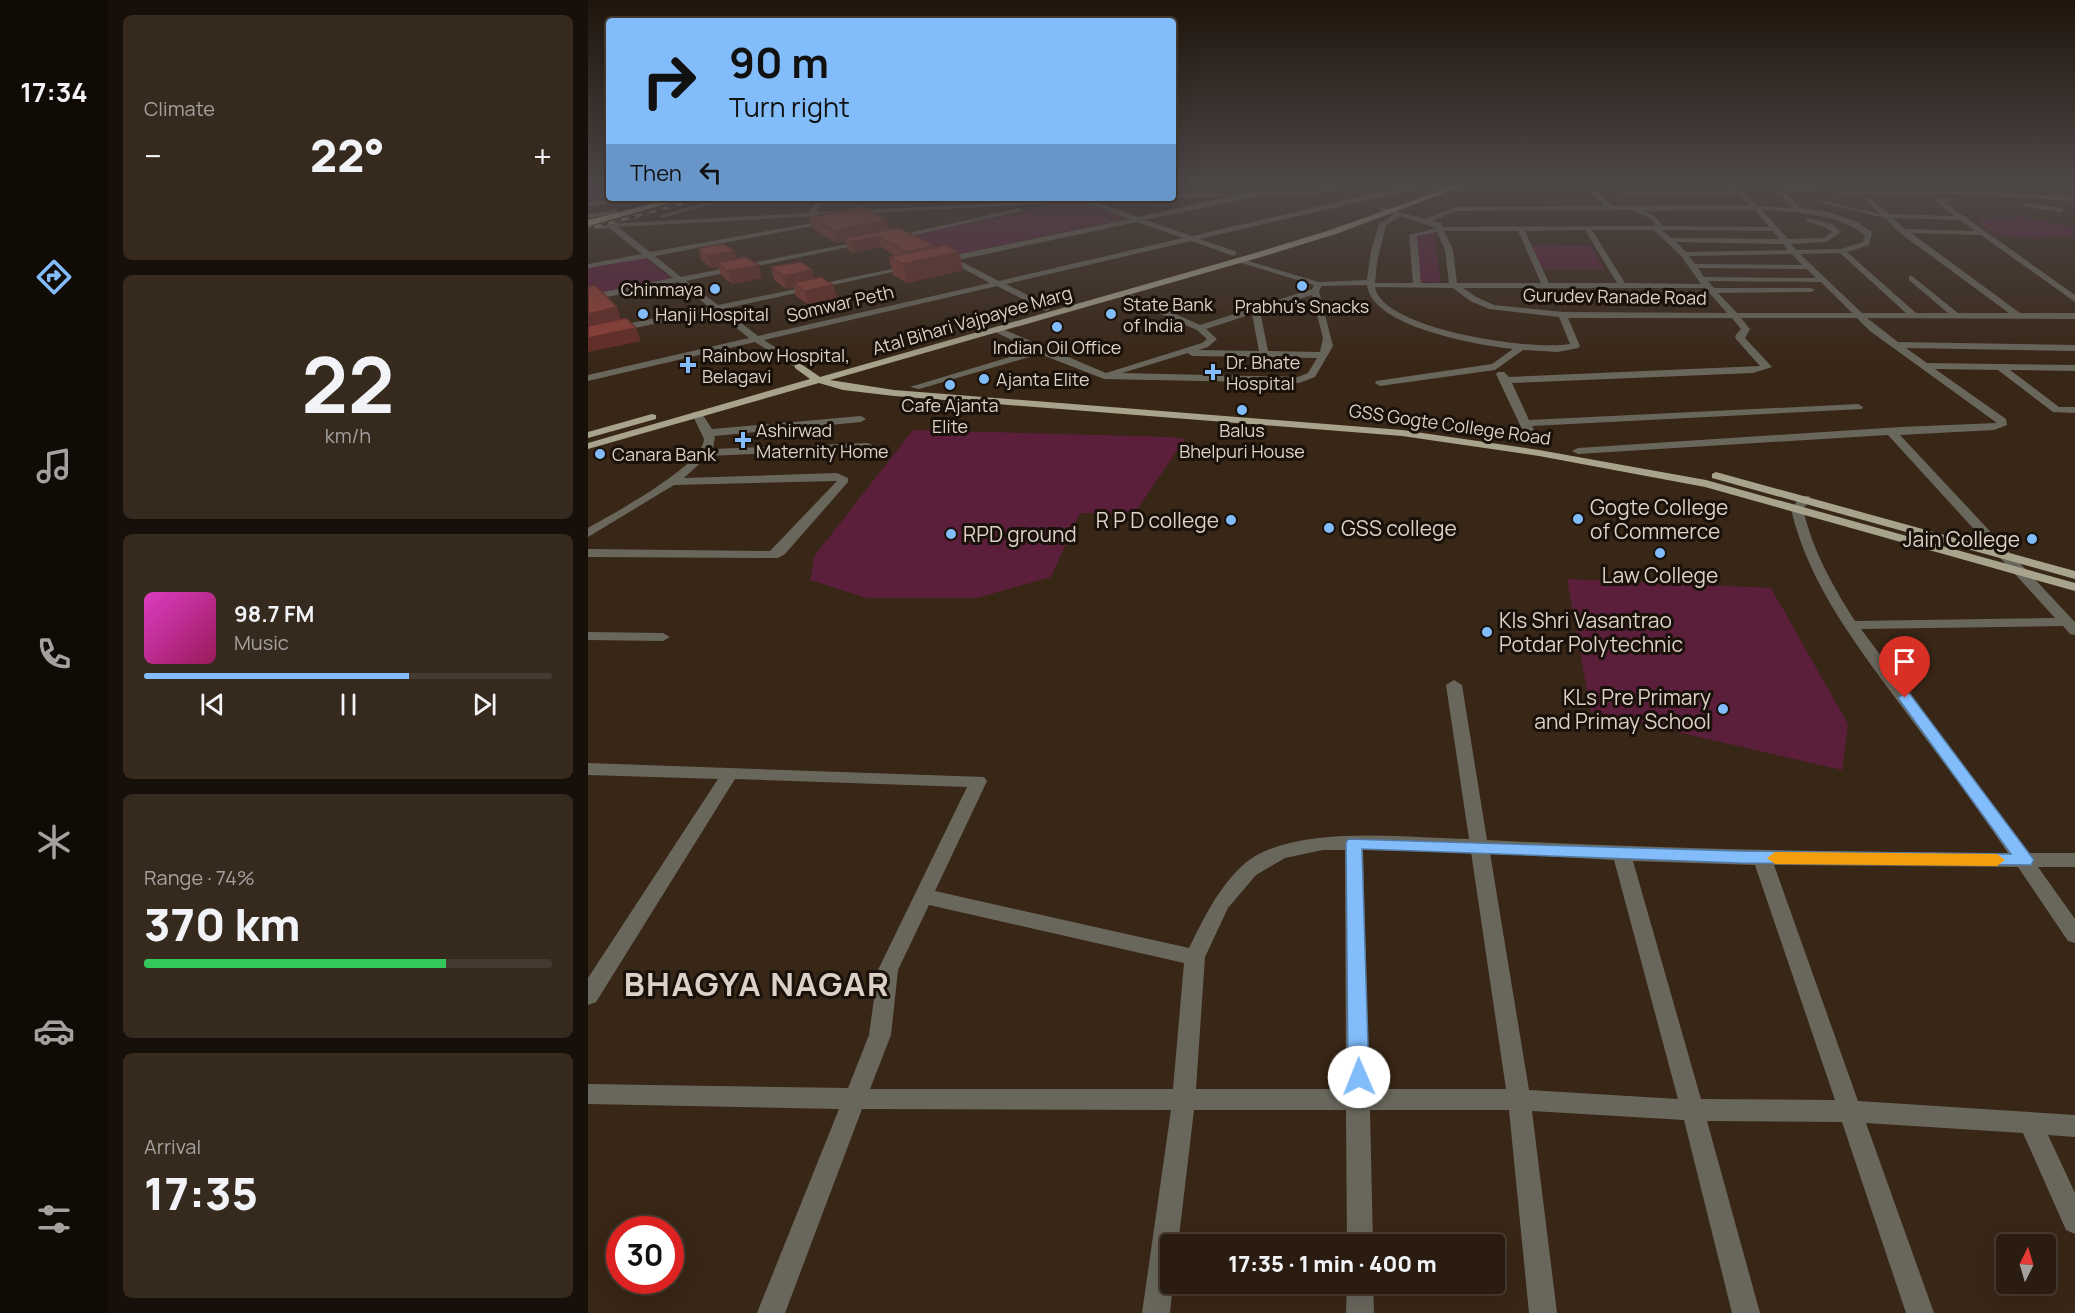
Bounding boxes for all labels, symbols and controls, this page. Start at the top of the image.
text: 90 m [729,33,829,91]
icon: right [630,42,708,120]
text: 17:34 [20,73,88,110]
text: Turn right [729,88,850,125]
text: Climate [144,95,215,122]
text: 22° [310,124,385,186]
text: − [144,133,162,178]
text: + [533,133,552,178]
icon: left [694,156,727,189]
text: Then [630,158,682,188]
icon: directions [33,256,75,298]
place label: Chinmaya [621,277,703,301]
street label: Somwar Peth [784,279,896,327]
marker: Prabhu's Snacks [1295,279,1309,293]
street label: Atal Bihari Vajpayee Marg [869,280,1075,360]
marker: Chinmaya [708,282,722,296]
street label: Gurudev Ranade Road [1523,282,1707,310]
place label: State Bank of India [1123,292,1214,337]
place label: Prabhu's Snacks [1235,294,1369,318]
place label: Hanji Hospital [655,302,769,326]
marker: Hanji Hospital [636,307,650,321]
marker: State Bank of India [1104,307,1118,321]
marker: Indian Oil Office [1050,320,1064,334]
text: 22 [302,330,394,436]
place label: Indian Oil Office [993,335,1121,359]
place label: Rainbow Hospital, Belagavi [702,343,850,388]
place label: Dr. Bhate Hospital [1226,350,1300,395]
marker: Rainbow Hospital, Belagavi [679,356,697,374]
marker: Dr. Bhate Hospital [1204,363,1222,381]
place label: Ajanta Elite [996,367,1089,391]
marker: Ajanta Elite [977,372,991,386]
marker: Cafe Ajanta Elite [943,378,957,392]
place label: Cafe Ajanta Elite [902,393,998,438]
street label: GSS Gogte College Road [1348,398,1552,450]
marker: Balus Bhelpuri House [1235,403,1249,417]
place label: Ashirwad Maternity Home [756,418,889,463]
place label: Balus Bhelpuri House [1179,418,1305,463]
text: km/h [325,422,371,449]
marker: Ashirwad Maternity Home [734,431,752,449]
place label: Canara Bank [612,442,717,466]
icon: music [33,445,75,487]
marker: Canara Bank [593,447,607,461]
place label: Gogte College of Commerce [1590,493,1728,545]
place label: R P D college [1096,506,1219,534]
marker: Gogte College of Commerce [1571,512,1585,526]
marker: R P D college [1224,513,1238,527]
place label: GSS college [1341,514,1457,542]
place label: RPD ground [963,520,1077,548]
marker: GSS college [1322,521,1336,535]
place label: Jain College [1903,525,2020,553]
marker: RPD ground [944,527,958,541]
marker: Jain College [2025,532,2039,546]
marker: Law College [1653,546,1667,560]
place label: Law College [1602,561,1718,589]
text: 98.7 FM [234,599,314,629]
place label: Kls Shri Vasantrao Potdar Polytechnic [1499,606,1683,658]
marker: Kls Shri Vasantrao Potdar Polytechnic [1480,625,1494,639]
text: Music [234,629,289,656]
icon: phone [33,633,75,675]
pin [1879,636,1930,698]
icon: arrive [1888,645,1921,678]
place label: KLs Pre Primary and Primay School [1534,683,1711,735]
icon: previous [196,688,229,721]
icon: pause [332,688,365,721]
icon: next [468,688,501,721]
marker: KLs Pre Primary and Primay School [1716,702,1730,716]
icon: climate [33,821,75,863]
text: Range · 74% [144,864,255,891]
text: 370 km [144,893,300,955]
district label: BHAGYA NAGAR [624,961,890,1006]
icon: car [33,1010,75,1052]
position arrow [1327,1045,1391,1109]
text: Arrival [144,1133,201,1160]
text: 17:35 [144,1162,258,1224]
icon: filters [33,1198,75,1240]
speed limit sign: 30 [606,1216,684,1294]
north arrow [1996,1234,2056,1294]
map controls [1996,1234,2056,1294]
text: 17:35 · 1 min · 400 m [1228,1249,1437,1279]

